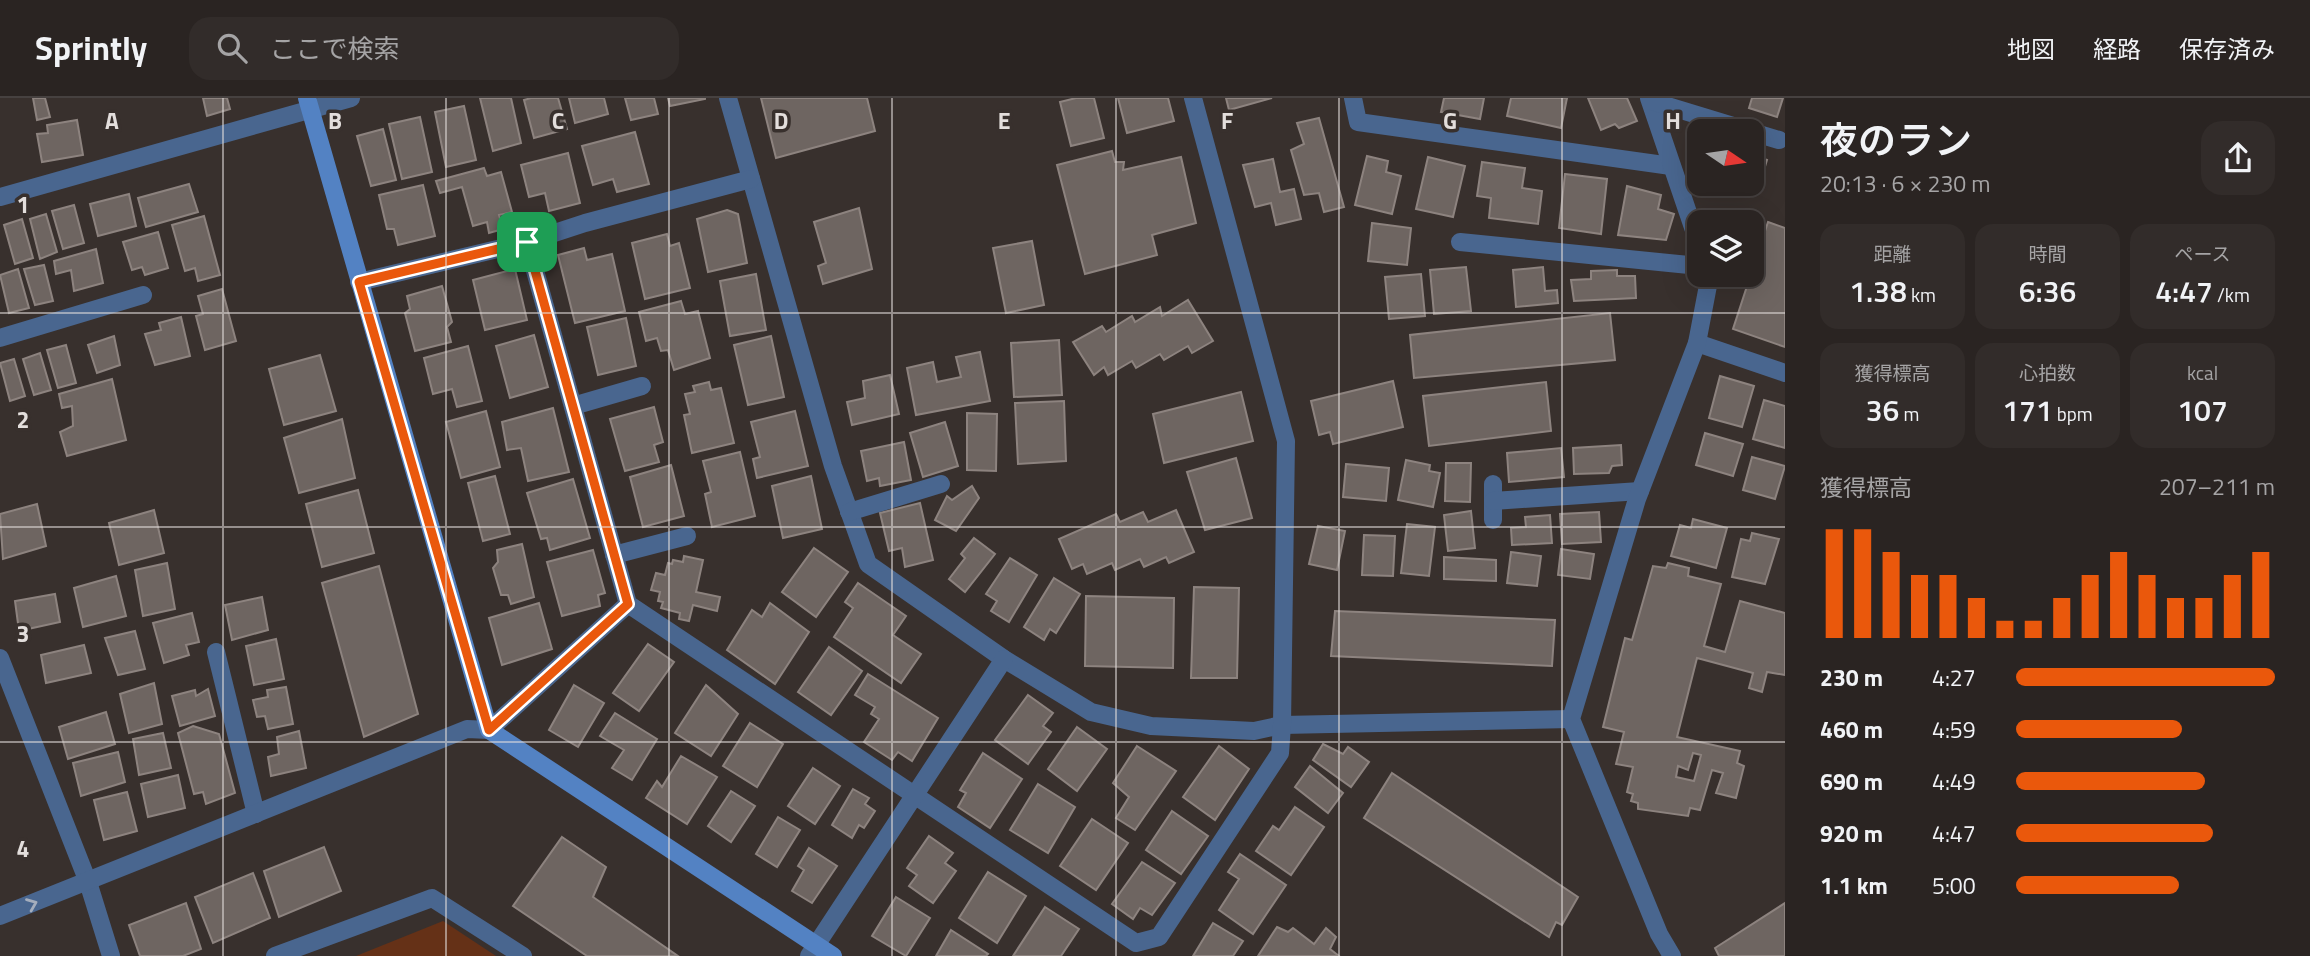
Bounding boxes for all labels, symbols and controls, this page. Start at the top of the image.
search box [189,17,679,80]
text: Sprintly [35,23,147,73]
icon: search [213,29,251,67]
text: ここで検索 [269,29,399,68]
text: 地図 [2007,31,2055,67]
text: 経路 [2093,31,2141,67]
text: 保存済み [2179,31,2275,67]
text: A [105,103,119,138]
text: B [328,103,342,138]
text: C [552,103,564,138]
text: D [774,103,788,138]
text: E [998,103,1010,138]
text: F [1221,103,1233,138]
text: G [1443,103,1457,138]
text: H [1665,103,1681,138]
text: 夜のラン [1820,111,1972,169]
north arrow [1687,119,1764,196]
map controls [1687,119,1764,287]
button: share [2201,121,2275,195]
text: 20:13 · 6 × 230 m [1820,166,1990,201]
text: 1 [17,187,29,222]
button: layers [1687,210,1764,287]
pin [497,212,557,272]
icon: arrive [508,223,546,261]
text: 距離 [1873,239,1912,268]
text: 時間 [2028,239,2067,268]
text: ペース [2174,239,2231,268]
text: 1.38 [1849,268,1907,314]
text: 6:36 [2019,268,2076,314]
text: 4:47 [2155,268,2213,314]
text: km [1907,280,1936,309]
text: /km [2213,280,2250,309]
text: 獲得標高 [1854,358,1931,387]
text: 心拍数 [2019,358,2076,387]
text: kcal [2187,358,2218,387]
text: 36 [1866,387,1899,433]
text: 171 [2002,387,2053,433]
text: 107 [2177,387,2228,433]
text: m [1899,399,1919,428]
text: bpm [2053,399,2093,428]
text: 2 [17,402,29,437]
text: 207–211 m [2159,469,2275,504]
text: 獲得標高 [1820,470,1912,505]
text: 3 [17,616,29,651]
text: 230 m [1820,660,1883,695]
text: 4:27 [1932,660,1976,695]
text: 460 m [1820,712,1883,747]
text: 4:59 [1932,712,1976,747]
text: 690 m [1820,764,1883,799]
text: 4:49 [1932,764,1976,799]
text: 920 m [1820,816,1883,851]
text: 4:47 [1932,816,1976,851]
text: 4 [17,831,29,866]
text: 1.1 km [1820,868,1888,903]
text: 5:00 [1932,868,1976,903]
one-way arrow [25,898,37,912]

